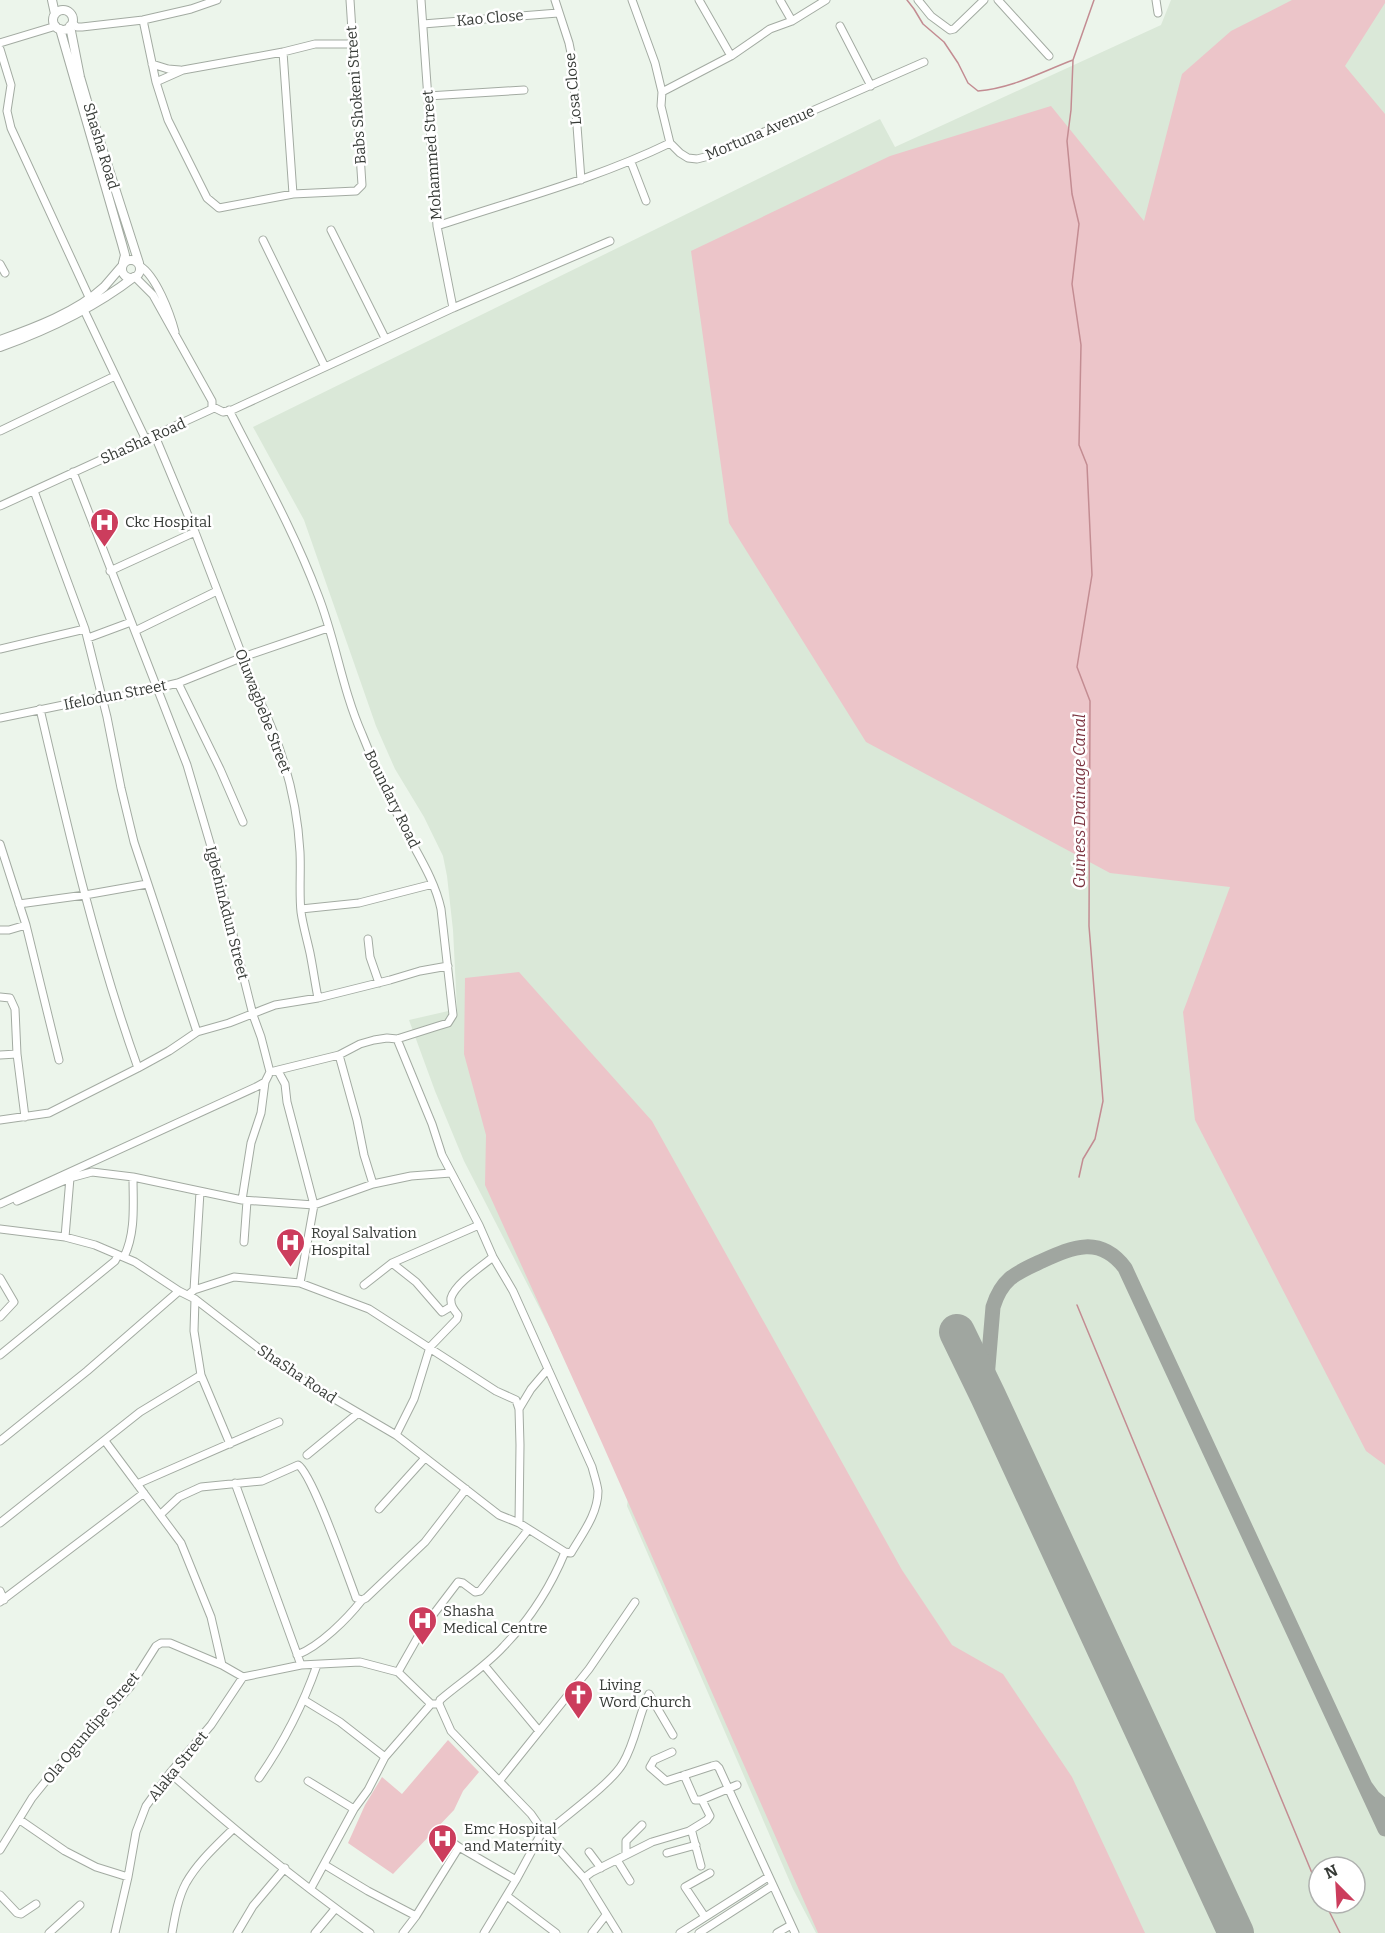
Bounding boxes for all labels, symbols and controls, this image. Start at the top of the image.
street label: Kao Close [456,6,524,30]
street label: Babs Shokeni Street [342,25,370,165]
street label: Losa Close [561,52,585,126]
street label: Mohammed Street [418,89,446,221]
street label: Shasha Road [79,101,123,192]
street label: Mortuna Avenue [703,102,817,164]
street label: ShaSha Road [98,414,188,468]
hospital icon: Ckc Hospital [88,506,120,548]
place label: Ckc Hospital [125,513,212,531]
street label: Oluwagbebe Street [231,646,295,776]
street label: Ifelodun Street [62,676,169,714]
water label: Guiness Drainage Canal [1070,714,1089,888]
street label: Boundary Road [360,747,424,851]
street label: IgbehinAdun Street [202,844,252,982]
place label: Royal Salvation Hospital [311,1224,417,1259]
hospital icon: Royal Salvation Hospital [274,1226,306,1268]
street label: ShaSha Road [254,1341,340,1407]
place label: Shasha Medical Centre [443,1602,548,1637]
hospital icon: Shasha Medical Centre [406,1604,438,1646]
street label: Ola Ogundipe Street [39,1668,143,1788]
place label: Living Word Church [599,1676,692,1711]
church icon: Living Word Church [562,1678,594,1720]
street label: Alaka Street [144,1727,212,1804]
place label: Emc Hospital and Maternity [464,1820,562,1855]
hospital icon: Emc Hospital and Maternity [427,1822,459,1864]
north arrow [1307,1855,1367,1915]
text: N [1322,1861,1341,1883]

